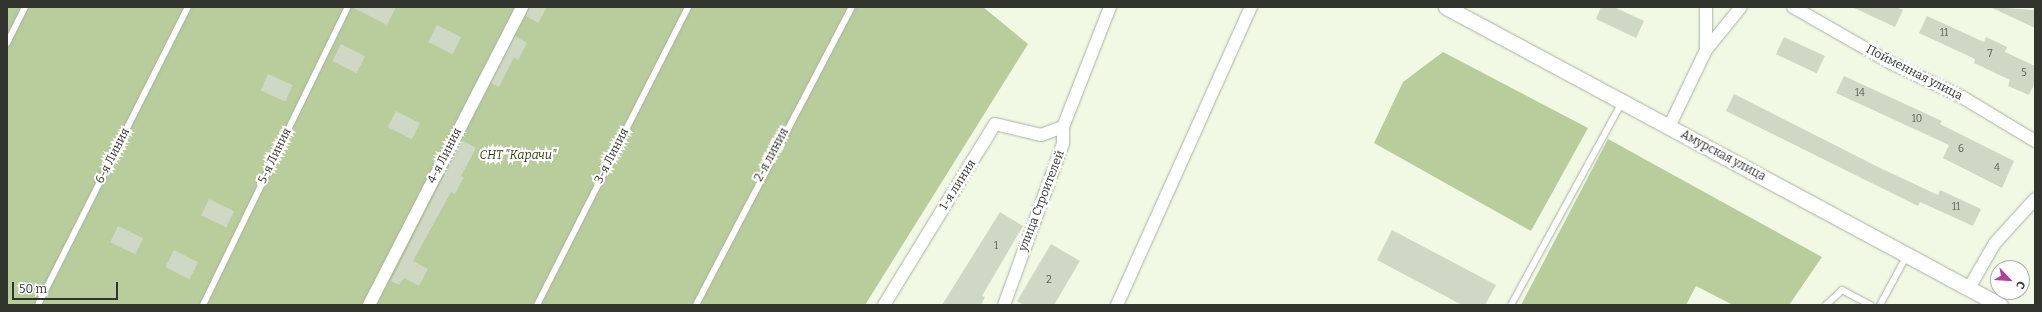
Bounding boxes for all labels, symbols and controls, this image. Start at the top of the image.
house number: 11 [1940,28,1948,40]
street label: Пойменная улица [1863,42,1965,104]
house number: 7 [1987,49,1993,61]
house number: 5 [2021,68,2027,80]
house number: 14 [1855,88,1865,100]
house number: 10 [1912,114,1922,126]
street label: 6-я Линия [93,126,133,186]
street label: 5-я Линия [255,126,295,186]
street label: 4-я Линия [425,126,465,186]
street label: 3-я Линия [592,126,632,186]
street label: 2-я линия [752,126,792,184]
street label: Амурская улица [1678,128,1768,184]
house number: 6 [1958,144,1964,156]
park label: СНТ "Карачи" [479,149,557,163]
street label: улица Строителей [1016,149,1068,253]
street label: 1-я линия [937,157,979,213]
house number: 4 [1994,163,2000,175]
house number: 11 [1952,202,1960,214]
house number: 1 [994,241,998,253]
north arrow [1990,260,2030,300]
scale bar [14,274,120,300]
house number: 2 [1046,275,1052,287]
text: С [2013,279,2028,291]
text: 50 m [19,282,47,296]

